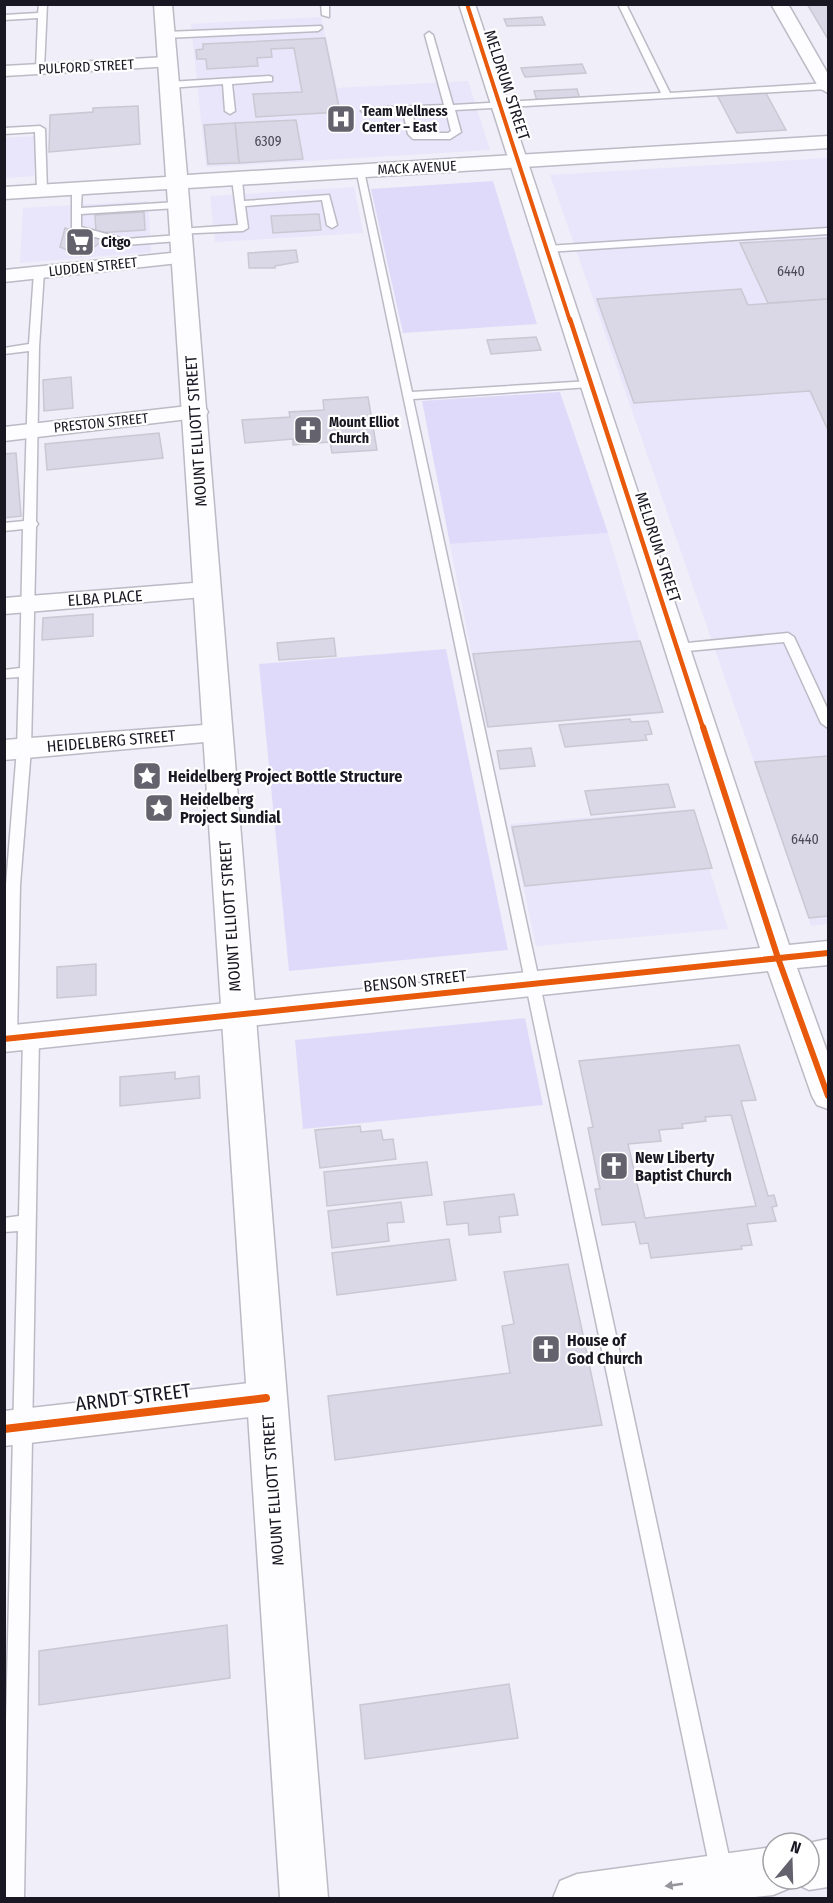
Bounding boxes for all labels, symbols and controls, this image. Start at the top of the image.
street label: MELDRUM STREET [480,28,534,143]
street label: PULFORD STREET [38,56,135,78]
hospital icon: Team Wellness Center – East [325,103,357,135]
place label: Team Wellness Center – East [362,103,448,136]
house number: 6309 [254,133,282,150]
street label: MACK AVENUE [377,157,457,179]
supermarket icon: Citgo [64,226,96,258]
place label: Citgo [101,234,131,251]
street label: LUDDEN STREET [48,254,139,280]
house number: 6440 [777,263,805,280]
street label: MOUNT ELLIOTT STREET [181,354,211,507]
street label: PRESTON STREET [53,410,150,436]
church icon: Mount Elliot Church [292,414,324,446]
place label: Mount Elliot Church [329,414,400,447]
street label: MELDRUM STREET [631,490,685,605]
street label: ELBA PLACE [67,586,143,610]
street label: HEIDELBERG STREET [46,726,177,756]
place icon: Heidelberg Project Bottle Structure [131,760,163,792]
place label: Heidelberg Project Bottle Structure [168,767,402,786]
place label: Heidelberg Project Sundial [180,790,281,827]
place icon: Heidelberg Project Sundial [143,792,175,824]
house number: 6440 [791,831,819,848]
street label: MOUNT ELLIOTT STREET [215,839,245,992]
street label: BENSON STREET [363,966,468,996]
place label: New Liberty Baptist Church [635,1148,732,1185]
church icon: New Liberty Baptist Church [598,1150,630,1182]
place label: House of God Church [567,1331,643,1368]
church icon: House of God Church [530,1333,562,1365]
street label: ARNDT STREET [74,1378,193,1416]
street label: MOUNT ELLIOTT STREET [258,1413,288,1566]
north arrow [761,1831,821,1891]
text: N [788,1837,803,1858]
one-way arrow [664,1881,683,1890]

